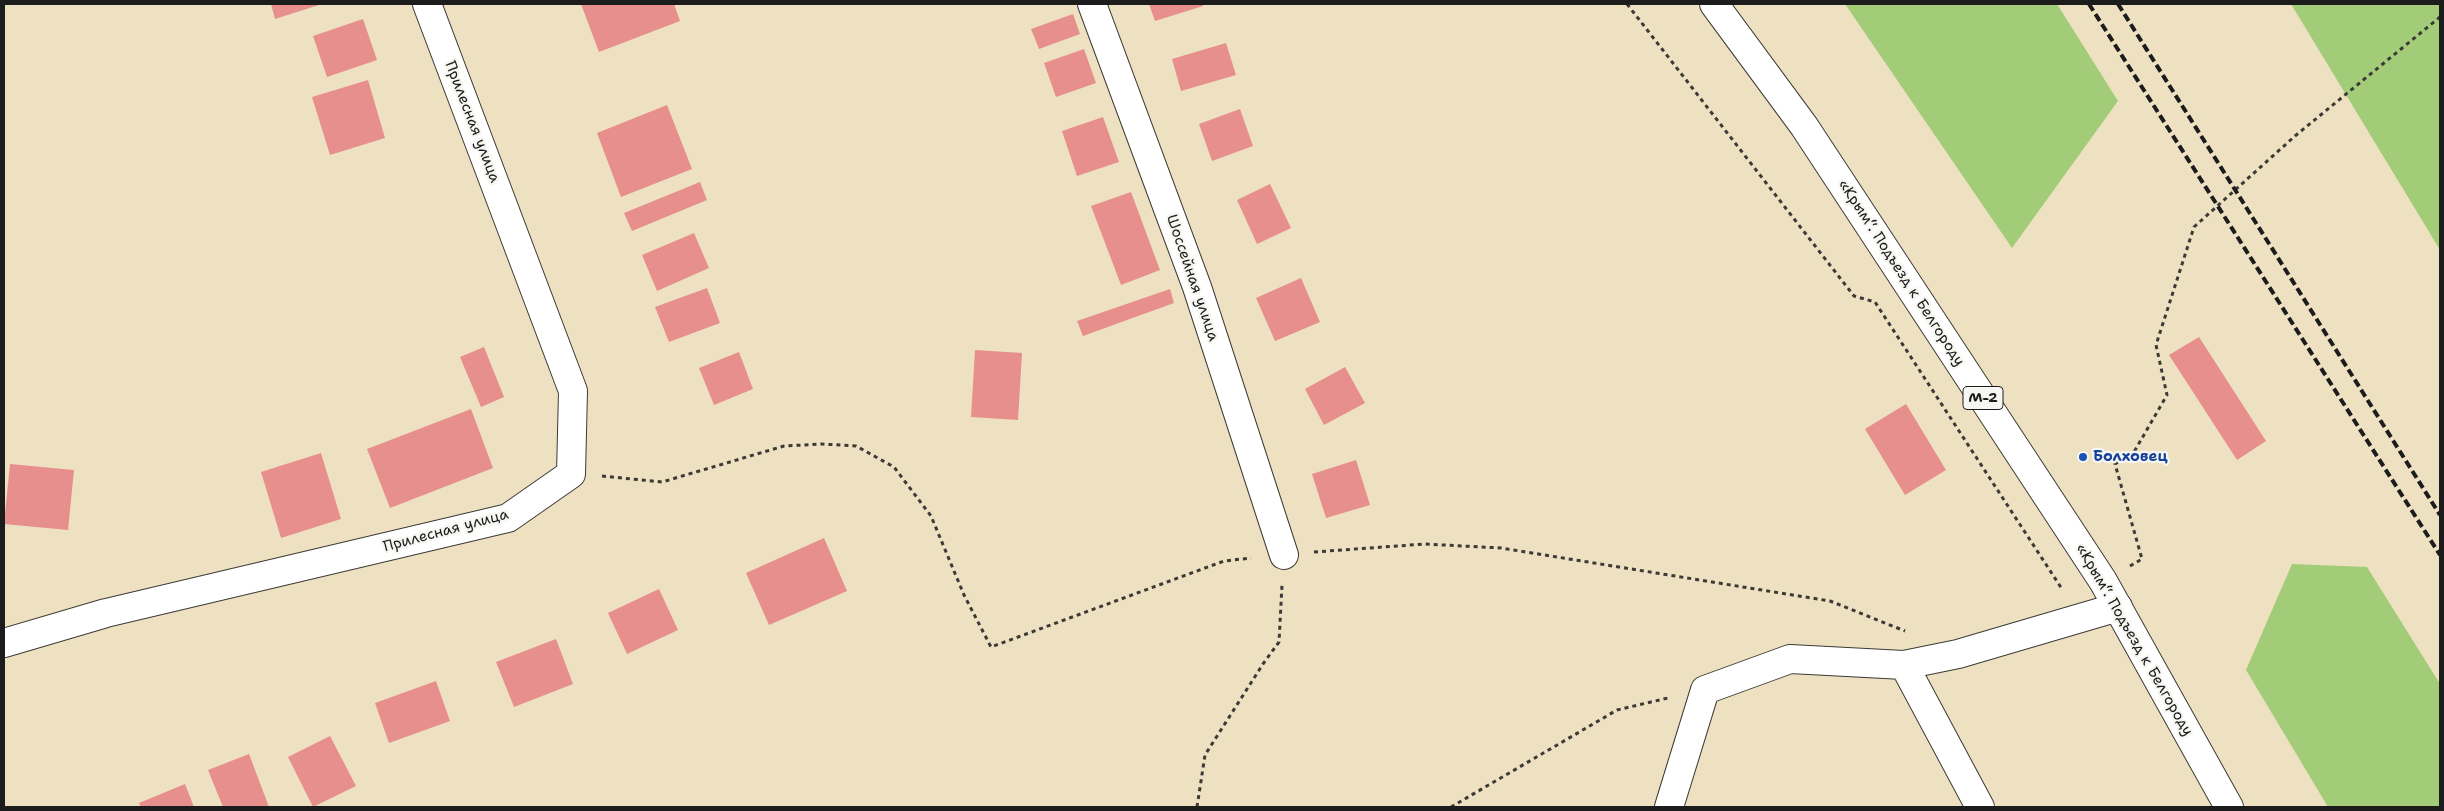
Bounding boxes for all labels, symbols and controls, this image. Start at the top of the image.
street label: Прилесная улица [441,59,503,185]
street label: «Крым“. Подъезд к Белгороду [1834,176,1968,370]
street label: Шоссейная улица [1162,212,1222,344]
road number: М-2 [1963,386,2003,409]
place label: Болховец [2093,448,2168,466]
marker: Болховец [2077,451,2089,463]
street label: Прилесная улица [381,506,511,556]
street label: «Крым“. Подъезд к Белгороду [2072,541,2196,739]

